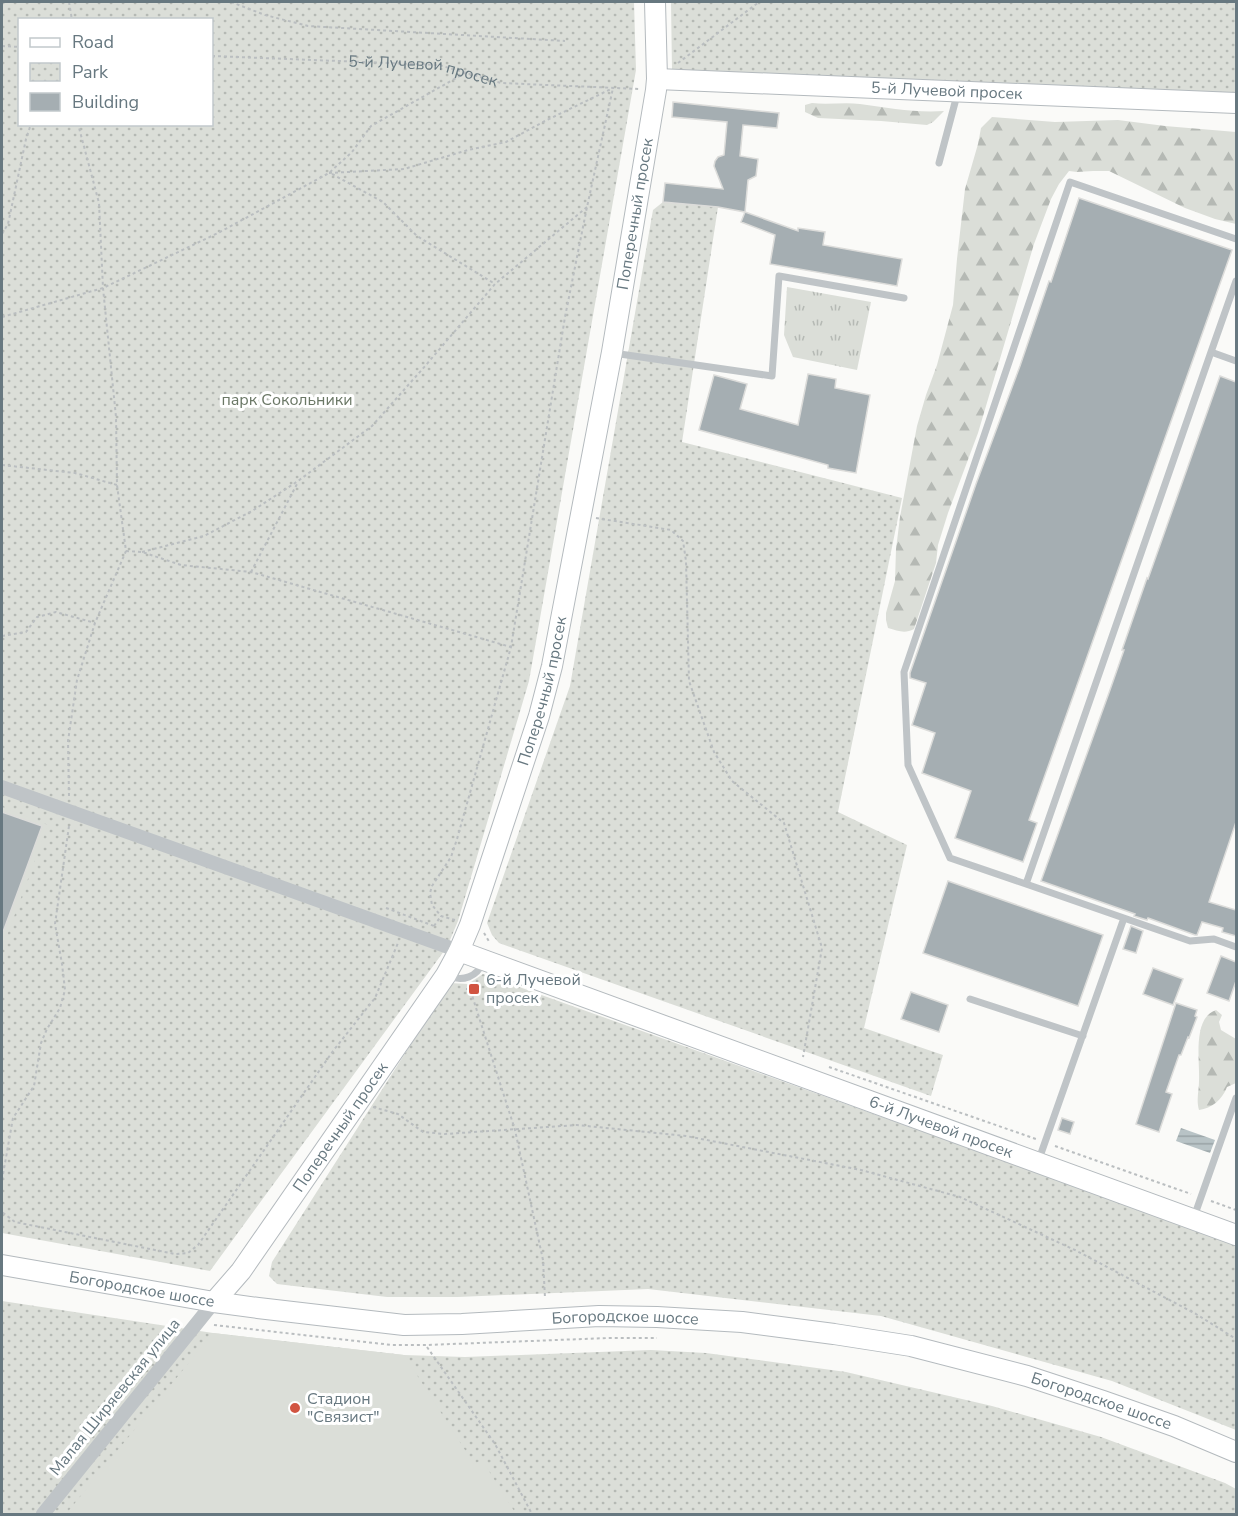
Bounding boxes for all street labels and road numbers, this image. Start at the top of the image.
street label: 5-й Лучевой просек [348,50,501,93]
street label: 5-й Лучевой просек [871,77,1024,105]
street label: Поперечный просек [612,136,659,292]
street label: Поперечный просек [512,614,572,768]
street label: Поперечный просек [288,1057,394,1197]
street label: 6-й Лучевой просек [866,1091,1016,1164]
street label: Богородское шоссе [67,1266,216,1313]
street label: Богородское шоссе [551,1305,699,1330]
street label: Малая Ширяевская улица [45,1314,185,1480]
street label: Богородское шоссе [1028,1367,1175,1435]

